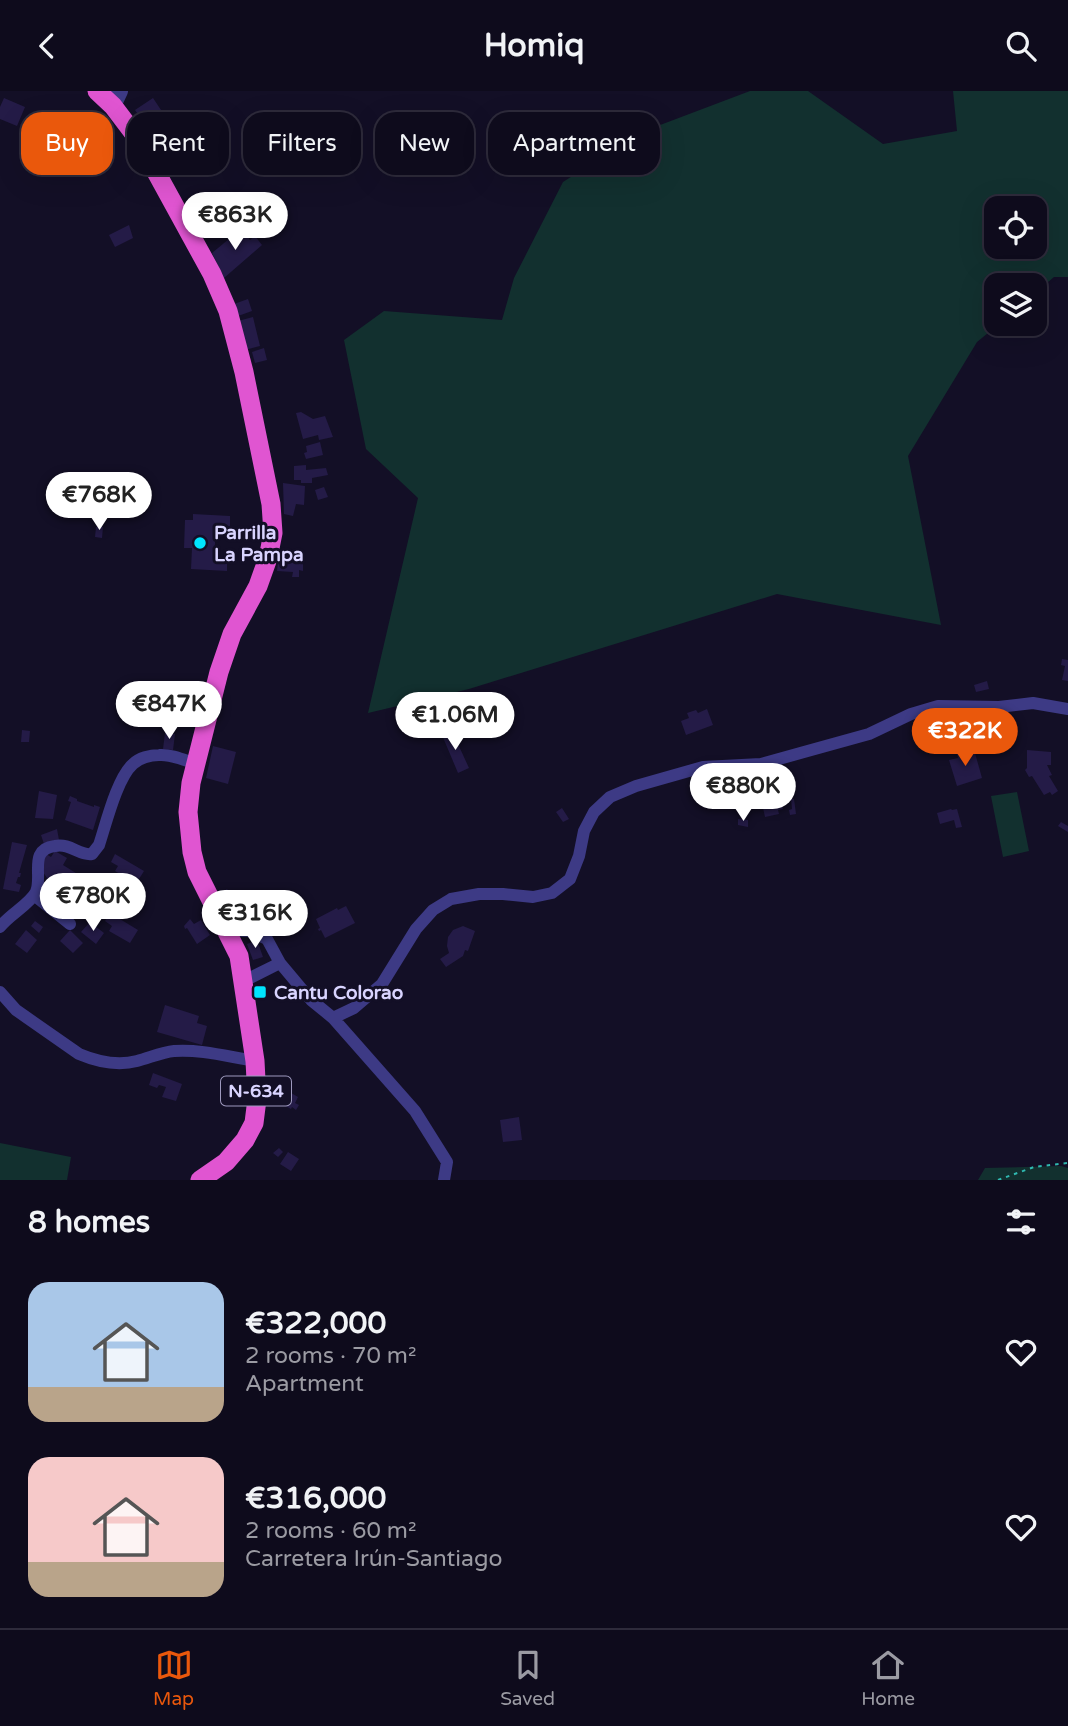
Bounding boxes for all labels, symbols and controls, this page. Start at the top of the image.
icon: back [28,27,66,65]
text: Homiq [484,27,584,65]
icon: search [1002,27,1040,65]
chip: Buy [21,112,113,175]
chip: Rent [127,112,229,175]
chip: Filters [243,112,361,175]
chip: New [375,112,474,175]
chip: Apartment [488,112,660,175]
pin: €863K [186,193,284,252]
map controls [984,196,1047,336]
button: locate [984,196,1047,259]
text: €863K [198,201,272,229]
button: layers [984,273,1047,336]
pin: €768K [50,473,148,532]
text: €768K [62,481,136,509]
place label: Parrilla La Pampa [214,522,304,567]
marker: Parrilla La Pampa [192,535,208,551]
pin: €847K [120,681,218,741]
text: €847K [132,690,206,718]
pin: €1.06M [398,693,512,752]
text: €1.06M [411,701,499,729]
pin: €322K [916,709,1014,768]
text: €322K [928,717,1002,745]
pin: €880K [694,763,792,823]
text: €880K [706,772,780,800]
pin: €780K [44,873,142,933]
text: €780K [56,882,130,910]
pin: €316K [206,891,304,950]
text: €316K [218,899,292,927]
place label: Cantu Colorao [274,982,403,1004]
marker: Cantu Colorao [252,984,268,1000]
road number: N-634 [221,1077,291,1106]
icon: filters [1002,1203,1040,1241]
text: 8 homes [28,1204,150,1241]
text: €322,000 [245,1305,386,1342]
icon: home [84,1310,168,1394]
icon: heart [1002,1333,1040,1371]
text: 2 rooms · 70 m² [245,1342,416,1370]
text: Apartment [245,1370,364,1398]
text: €316,000 [245,1480,386,1517]
icon: home [84,1485,168,1569]
icon: heart [1002,1508,1040,1546]
text: 2 rooms · 60 m² [245,1517,416,1545]
text: Carretera Irún-Santiago [245,1545,502,1573]
tab: Map [153,1646,194,1710]
tab: Saved [500,1646,555,1710]
tab: Home [861,1646,915,1710]

